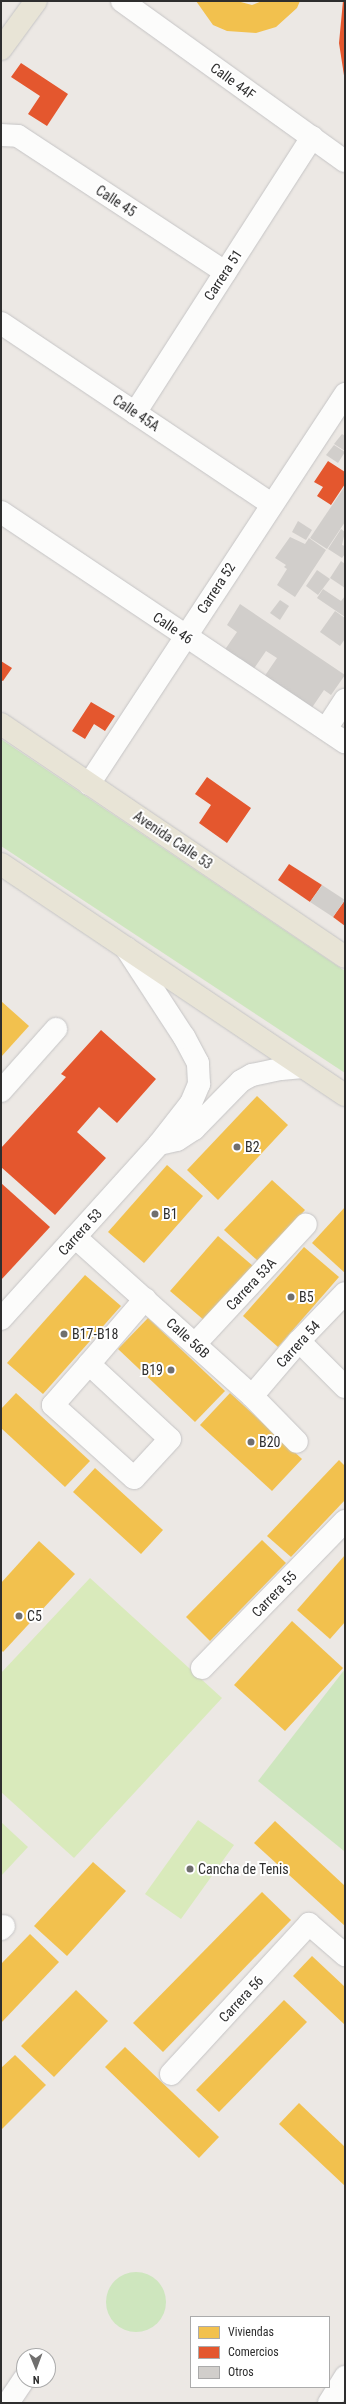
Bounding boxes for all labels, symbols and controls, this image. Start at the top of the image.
street label: Calle 44F [207,59,259,103]
street label: Calle 45 [93,182,139,220]
street label: Carrera 51 [200,246,246,304]
street label: Calle 45A [109,391,163,435]
street label: Carrera 52 [193,559,239,617]
street label: Calle 46 [150,609,196,647]
street label: Avenida Calle 53 [130,807,216,873]
place label: B2 [245,1139,260,1155]
marker: B2 [232,1142,242,1152]
street label: Carrera 53 [55,1205,105,1259]
place label: B1 [163,1206,178,1222]
marker: B1 [150,1209,160,1219]
street label: Carrera 53A [223,1254,279,1314]
place label: B5 [299,1289,314,1305]
marker: B5 [286,1292,296,1302]
street label: Calle 56B [163,1314,213,1362]
street label: Carrera 54 [273,1317,323,1371]
place label: B17-B18 [72,1326,118,1342]
marker: B17-B18 [59,1329,69,1339]
place label: B19 [142,1362,163,1378]
marker: B19 [166,1365,176,1375]
place label: B20 [259,1434,280,1450]
marker: B20 [246,1437,256,1447]
street label: Carrera 55 [248,1568,300,1620]
place label: C5 [27,1608,42,1624]
marker: C5 [14,1611,24,1621]
place label: Cancha de Tenis [198,1861,289,1877]
marker: Cancha de Tenis [185,1864,195,1874]
street label: Carrera 56 [215,1972,267,2026]
legend [190,2316,330,2388]
text: Viviendas [228,2325,274,2339]
text: Comercios [228,2345,279,2359]
north arrow [16,2348,56,2388]
text: Otros [228,2365,254,2379]
text: N [33,2373,40,2386]

